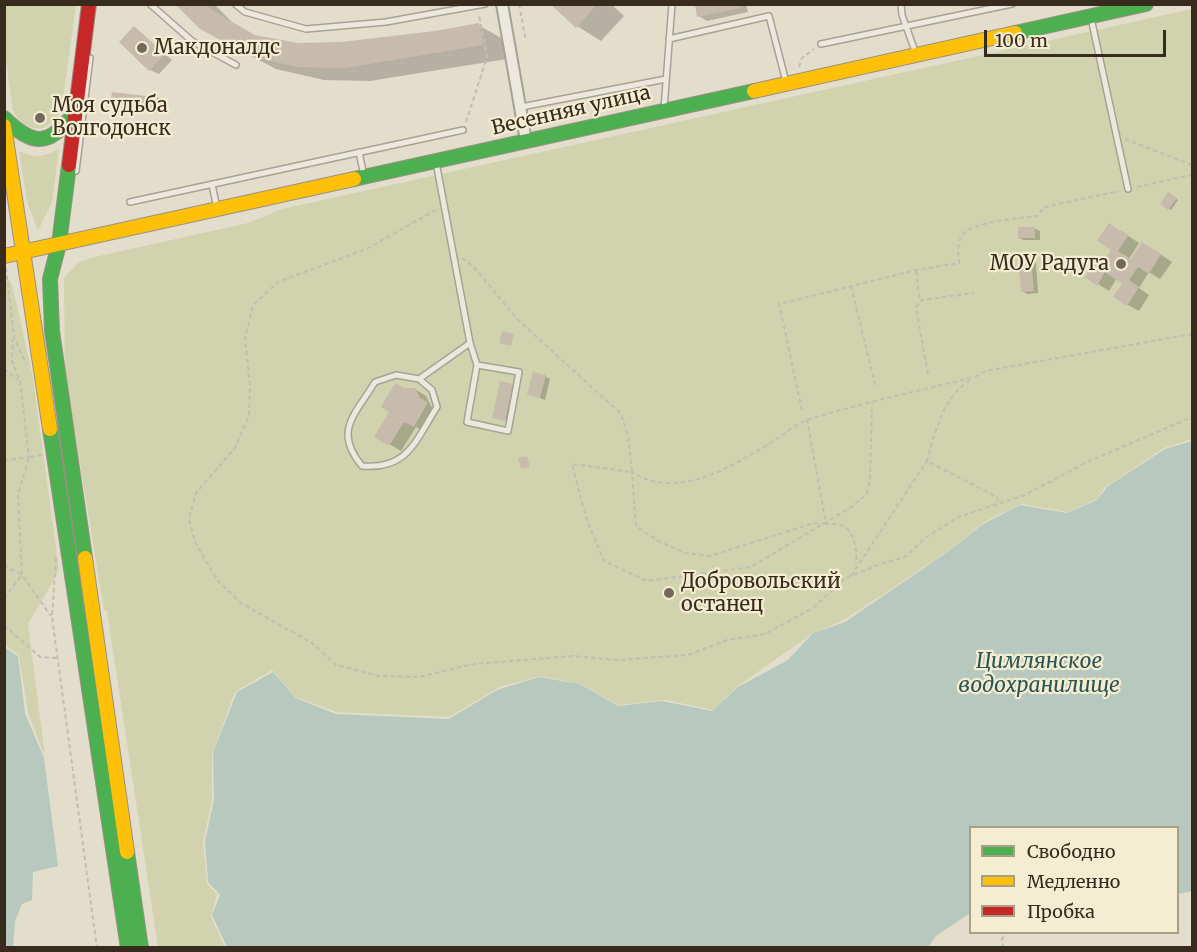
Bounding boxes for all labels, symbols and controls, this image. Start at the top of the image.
scale bar [987,18,1168,56]
text: 100 m [995,29,1048,52]
place label: Макдоналдс [154,36,280,60]
marker: Макдоналдс [135,41,149,55]
street label: Весенняя улица [489,81,653,141]
place label: Моя судьба Волгодонск [52,94,171,141]
marker: Моя судьба Волгодонск [33,111,47,125]
place label: МОУ Радуга [990,252,1109,276]
marker: МОУ Радуга [1114,257,1128,271]
place label: Добровольский останец [681,570,841,617]
marker: Добровольский останец [662,586,676,600]
water label: Цимлянское водохранилище [958,649,1120,699]
legend [969,826,1179,934]
text: Свободно [1027,840,1115,863]
text: Медленно [1027,870,1120,893]
text: Пробка [1027,900,1095,923]

